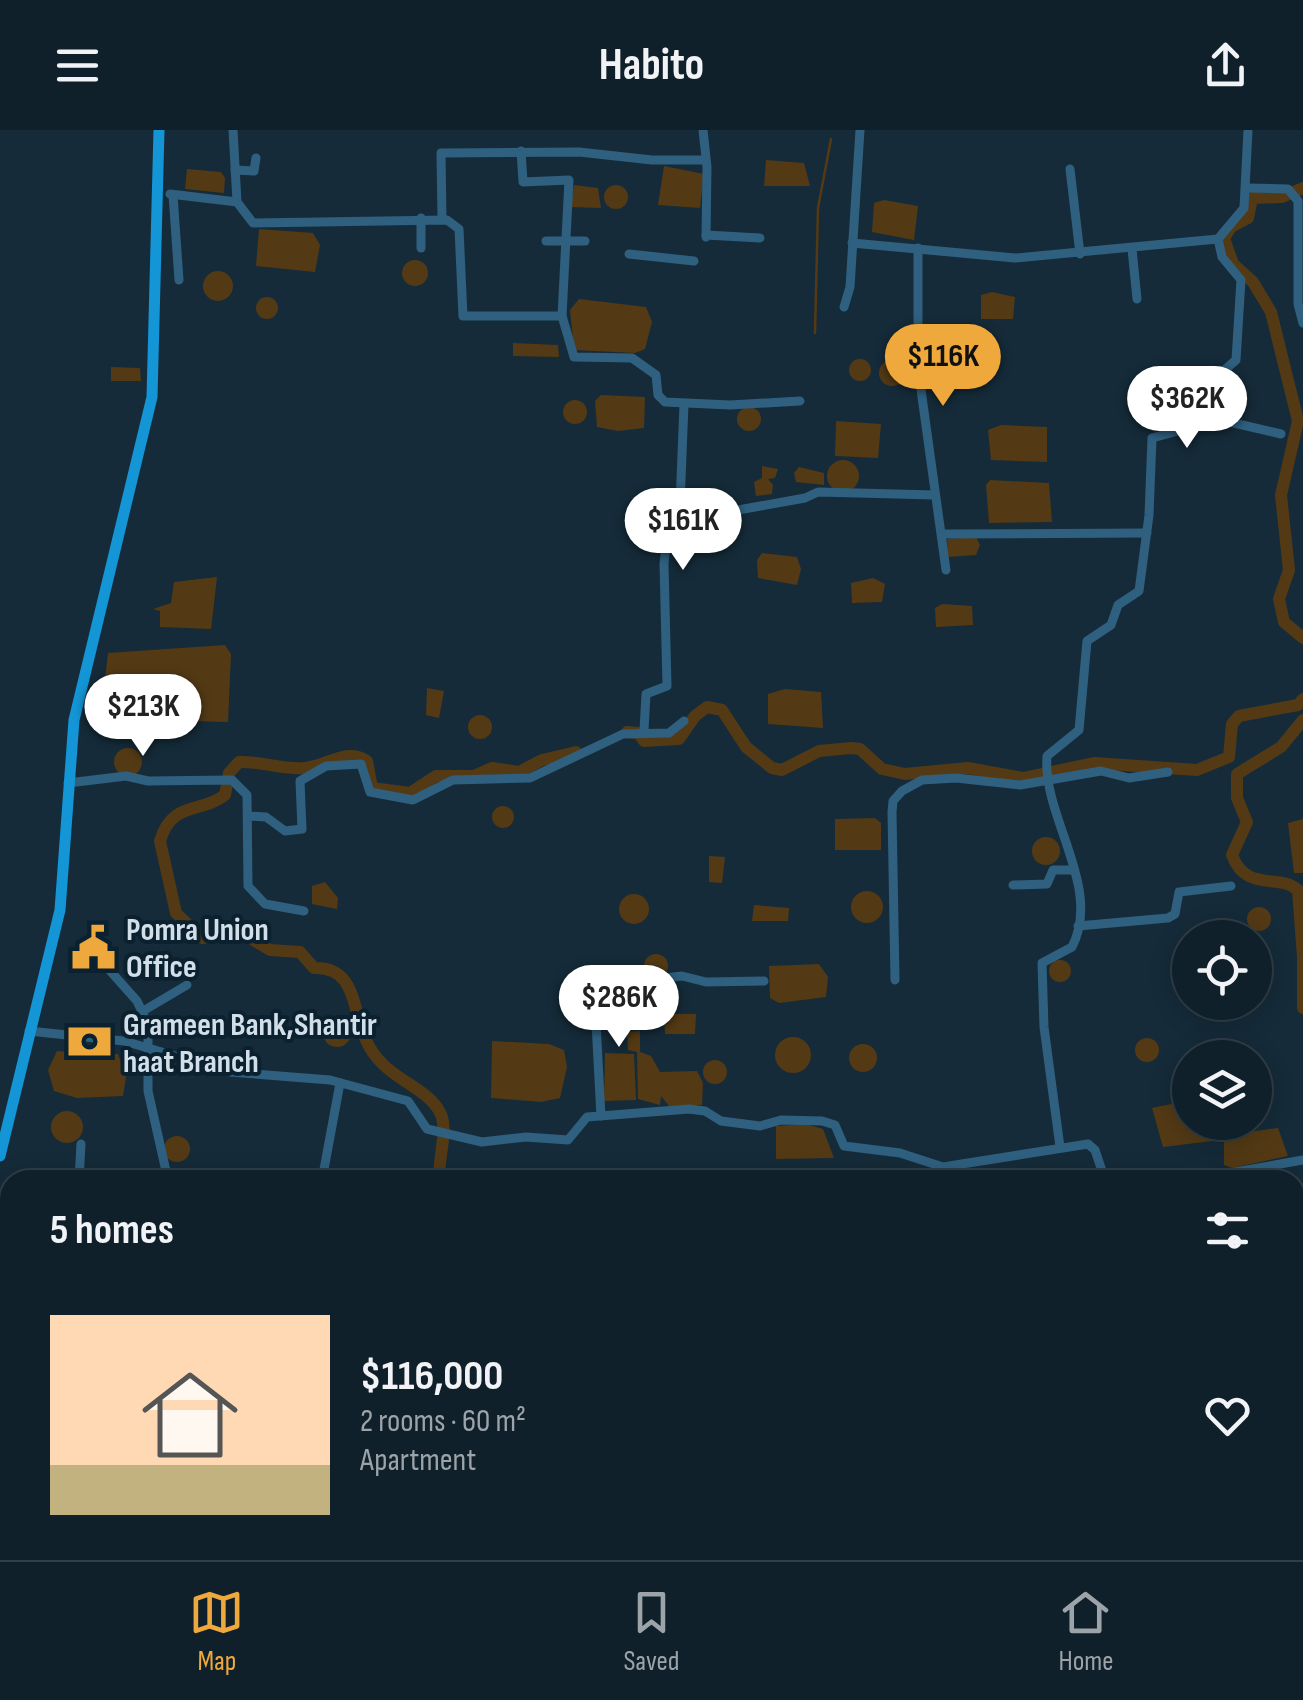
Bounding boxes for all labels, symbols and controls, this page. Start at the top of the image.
icon: menu [50,38,105,93]
text: Habito [599,38,704,93]
icon: share [1198,38,1253,93]
pin: $116K [873,324,1013,409]
text: $116K [907,337,979,376]
pin: $362K [1117,366,1257,451]
text: $362K [1149,379,1225,418]
pin: $161K [613,488,753,573]
text: $161K [647,501,719,540]
pin: $213K [73,674,213,759]
text: $213K [106,687,180,726]
place label: Pomra Union Office [126,911,269,987]
map controls [1172,920,1272,1140]
button: locate [1172,920,1272,1020]
public building icon: Pomra Union Office [69,923,117,971]
pin: $286K [549,965,689,1050]
text: $286K [581,978,657,1017]
place label: Grameen Bank,Shantir haat Branch [123,1006,377,1082]
bank icon: Grameen Bank,Shantir haat Branch [66,1018,114,1066]
button: layers [1172,1040,1272,1140]
icon: filters [1200,1203,1255,1258]
text: 5 homes [50,1205,174,1256]
text: $116,000 [360,1351,503,1402]
icon: home [130,1355,250,1475]
icon: heart [1200,1388,1255,1443]
text: 2 rooms · 60 m² [360,1402,526,1441]
text: Apartment [360,1441,476,1480]
tab: Map [189,1585,244,1678]
tab: Saved [623,1585,680,1678]
tab: Home [1058,1585,1114,1678]

